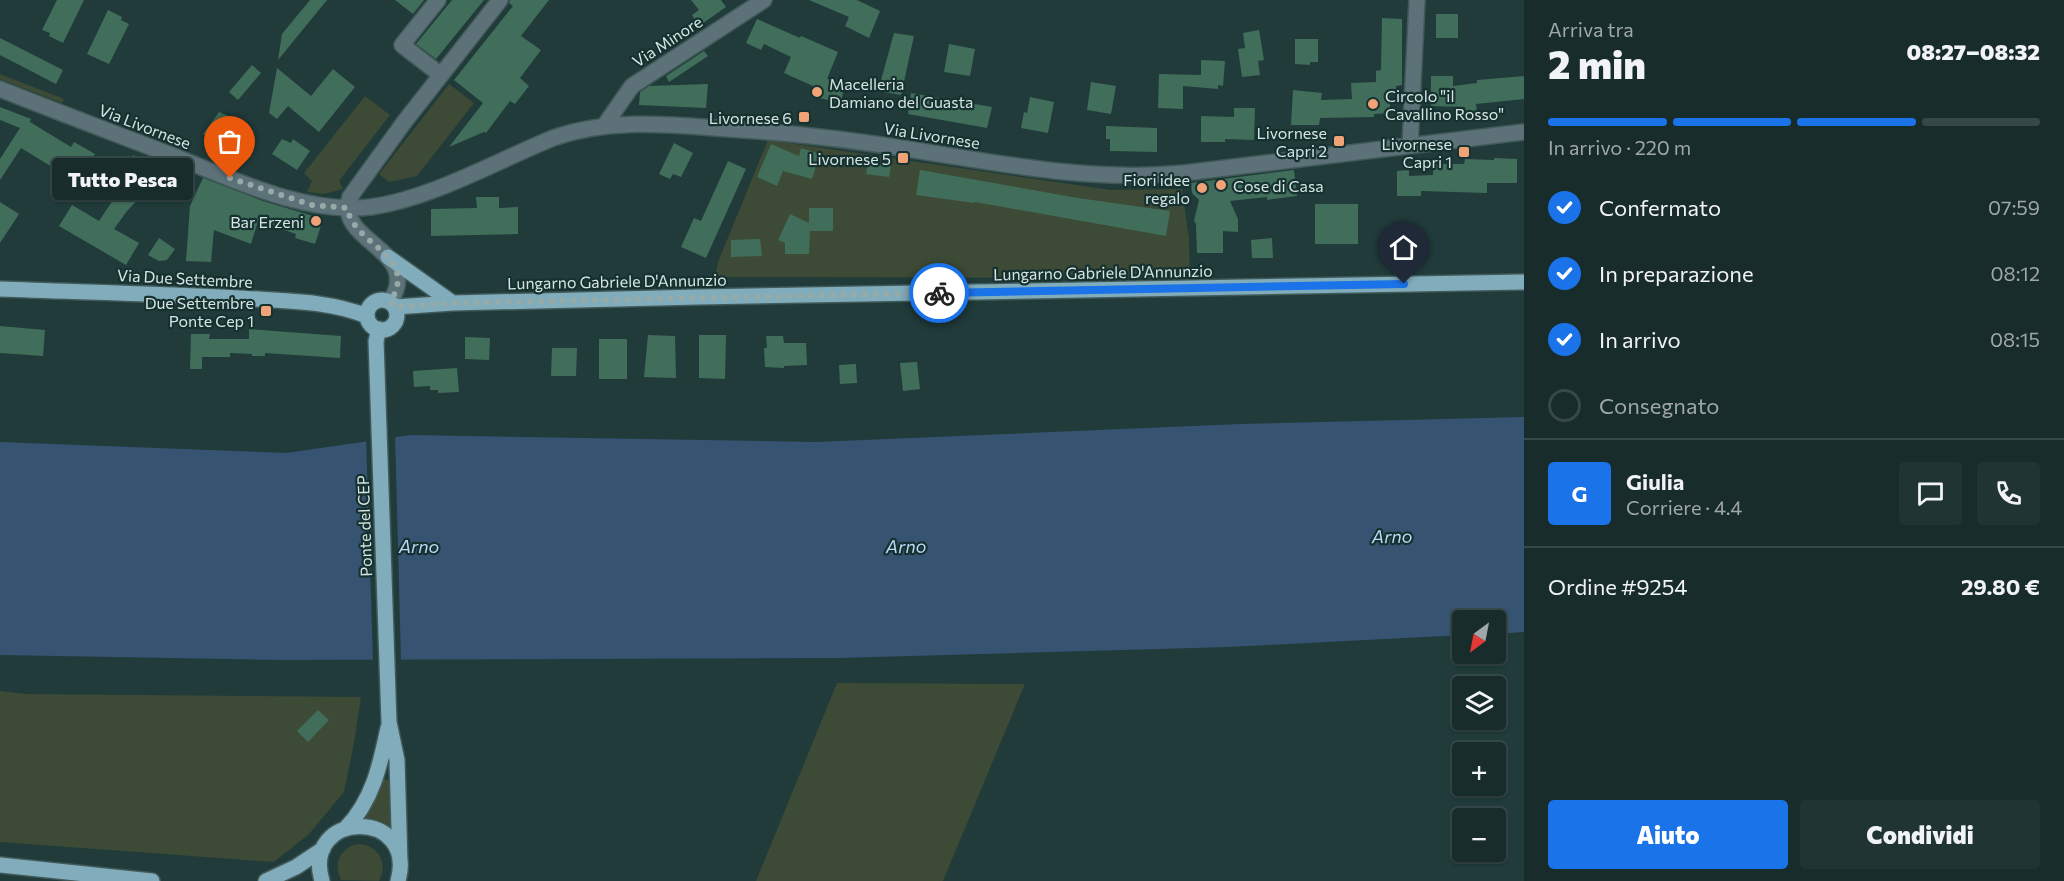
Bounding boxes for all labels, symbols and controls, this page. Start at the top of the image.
street label: Via Minore [629,11,705,71]
text: Arriva tra [1548,17,1634,41]
text: 08:27–08:32 [1906,38,2040,65]
text: 2 min [1548,39,1646,87]
place label: Macelleria Damiano del Guasta [829,74,973,111]
marker: Macelleria Damiano del Guasta [810,85,824,99]
place label: Circolo "il Cavallino Rosso" [1385,86,1504,123]
marker: Circolo "il Cavallino Rosso" [1366,97,1380,111]
street label: Via Livornese [96,100,194,152]
place label: Livornese 6 [709,108,792,127]
marker: Livornese 6 [797,110,811,124]
pin [204,116,255,178]
street label: Via Livornese [883,118,981,152]
place label: Livornese Capri 2 [1257,123,1327,160]
icon: bag [213,125,246,158]
marker: Livornese Capri 2 [1332,134,1346,148]
place label: Livornese Capri 1 [1382,134,1452,171]
text: In arrivo · 220 m [1548,135,1691,159]
marker: Livornese Capri 1 [1457,145,1471,159]
place label: Livornese 5 [808,149,891,168]
marker: Livornese 5 [896,151,910,165]
callout: Tutto Pesca [53,157,194,199]
text: Tutto Pesca [68,167,177,191]
place label: Fiori idee regalo [1123,170,1190,207]
place label: Cose di Casa [1233,176,1324,195]
marker: Cose di Casa [1214,178,1228,192]
marker: Fiori idee regalo [1195,181,1209,195]
icon: check [1548,191,1581,224]
text: Confermato [1599,194,1721,221]
text: 07:59 [1988,195,2040,219]
place label: Bar Erzeni [230,212,304,231]
marker: Bar Erzeni [309,214,323,228]
pin [1378,222,1429,284]
icon: home [1387,231,1420,264]
icon: check [1548,257,1581,290]
text: In preparazione [1599,260,1754,287]
street label: Lungarno Gabriele D'Annunzio [993,261,1213,283]
text: 08:12 [1990,261,2040,285]
courier [909,263,969,323]
street label: Via Due Settembre [117,265,253,291]
street label: Lungarno Gabriele D'Annunzio [507,270,727,292]
icon: bike [923,277,956,310]
place label: Due Settembre Ponte Cep 1 [145,293,254,330]
marker: Due Settembre Ponte Cep 1 [259,304,273,318]
icon: check [1548,323,1581,356]
text: In arrivo [1599,326,1681,353]
text: 08:15 [1990,327,2040,351]
text: Consegnato [1599,392,1719,419]
button: chat [1899,462,1962,525]
button: phone [1977,462,2040,525]
text: Giulia [1626,468,1684,495]
street label: Ponte del CEP [353,475,375,577]
text: G [1571,480,1588,507]
text: Corriere · 4.4 [1626,495,1742,519]
water label: Arno [1370,525,1413,547]
water label: Arno [398,535,439,557]
water label: Arno [884,535,927,557]
text: Ordine #9254 [1548,573,1688,600]
text: 29.80 € [1961,573,2040,600]
north arrow [1452,610,1506,664]
map controls [1452,610,1506,862]
button: layers [1452,676,1506,730]
button: + [1452,742,1506,796]
button: Aiuto [1548,800,1788,869]
button: Condividi [1800,800,2040,869]
button: − [1452,808,1506,862]

